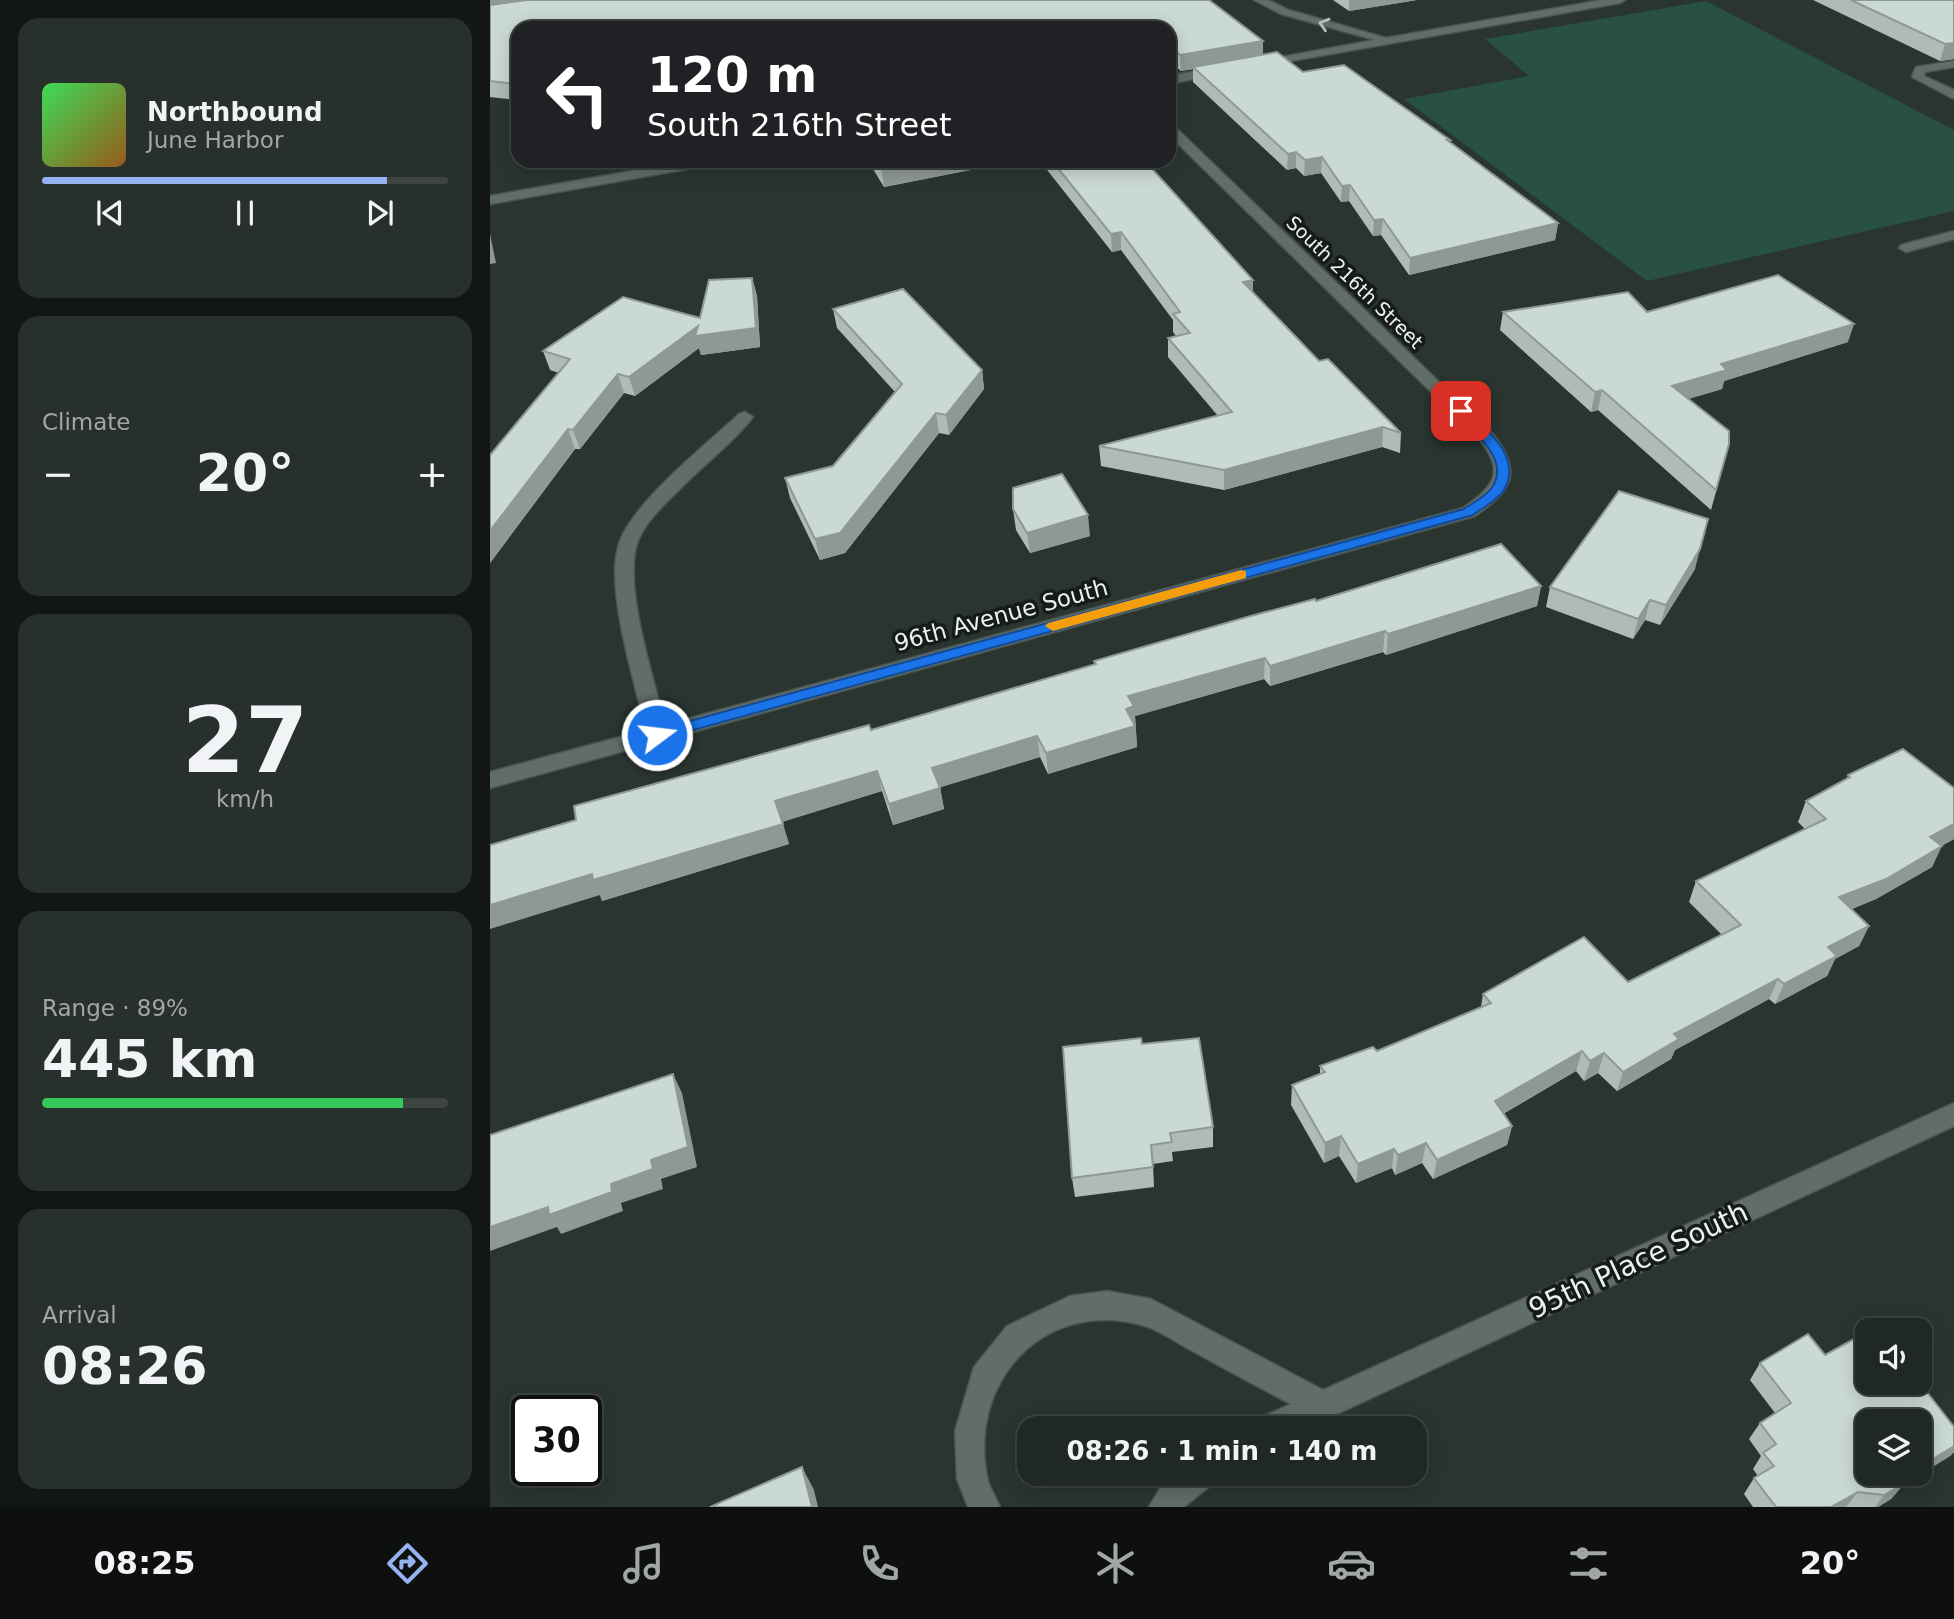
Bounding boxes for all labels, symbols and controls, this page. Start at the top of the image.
one-way arrow [1318,17,1330,32]
text: 120 m [647,47,817,104]
icon: left [532,49,623,140]
text: Northbound [147,97,323,127]
text: South 216th Street [647,106,951,144]
text: June Harbor [147,127,283,153]
icon: previous [91,194,129,232]
icon: pause [226,194,264,232]
icon: next [361,194,399,232]
street label: South 216th Street [1282,211,1428,353]
pin [1431,381,1491,441]
icon: arrive [1442,392,1480,430]
text: Climate [42,409,131,435]
text: 20° [196,443,294,503]
text: − [42,452,74,496]
text: + [416,452,448,496]
street label: 96th Avenue South [891,574,1111,656]
text: 27 [182,688,308,793]
position arrow [620,698,694,772]
text: km/h [216,786,274,812]
text: Range · 89% [42,995,188,1021]
text: 445 km [42,1029,257,1089]
street label: 95th Place South [1523,1195,1753,1326]
text: Arrival [42,1302,117,1328]
map controls [1855,1318,1932,1486]
button: sound [1855,1318,1932,1395]
text: 08:26 [42,1336,208,1396]
speed limit sign: 30 [511,1395,602,1486]
button: layers [1855,1409,1932,1486]
text: 08:26 · 1 min · 140 m [1067,1436,1377,1466]
icon: directions [383,1539,432,1588]
icon: music [619,1539,668,1588]
icon: phone [855,1539,904,1588]
icon: climate [1091,1539,1140,1588]
icon: car [1327,1539,1376,1588]
icon: filters [1564,1539,1613,1588]
text: 08:25 [94,1544,195,1582]
text: 20° [1800,1544,1860,1582]

